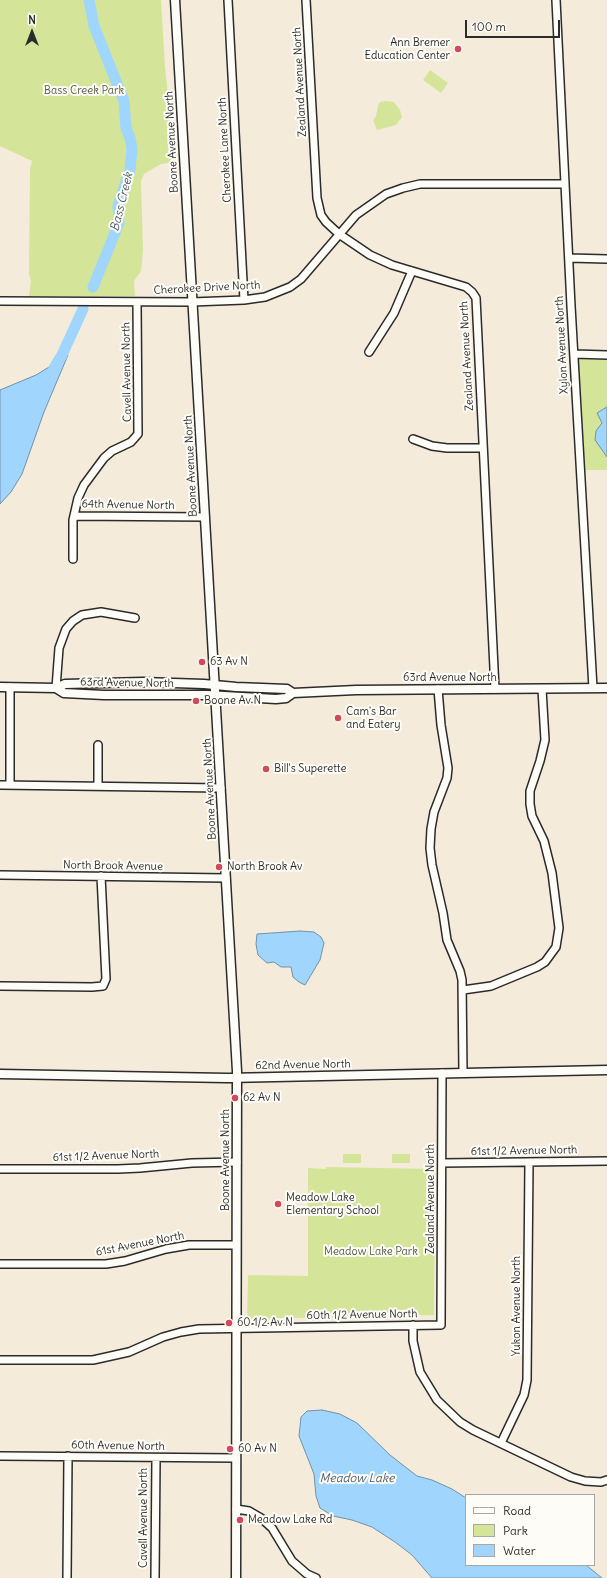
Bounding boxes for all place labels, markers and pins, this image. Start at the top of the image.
place label: Ann Bremer Education Center [365,36,450,62]
marker: Ann Bremer Education Center [453,44,463,54]
place label: 63 Av N [210,655,248,669]
marker: 63 Av N [197,657,207,667]
place label: Boone Av N [204,694,261,708]
marker: Boone Av N [191,696,201,706]
place label: Cam's Bar and Eatery [346,705,401,731]
marker: Cam's Bar and Eatery [333,713,343,723]
place label: Bill's Superette [274,762,346,776]
marker: Bill's Superette [261,764,271,774]
place label: North Brook Av [227,860,302,874]
marker: North Brook Av [214,862,224,872]
place label: 62 Av N [243,1091,281,1105]
marker: 62 Av N [230,1093,240,1103]
place label: Meadow Lake Elementary School [286,1191,379,1217]
marker: Meadow Lake Elementary School [273,1199,283,1209]
place label: 60 1/2 Av N [237,1316,293,1330]
marker: 60 1/2 Av N [224,1318,234,1328]
place label: 60 Av N [238,1442,277,1456]
marker: 60 Av N [225,1444,235,1454]
place label: Meadow Lake Rd [248,1513,333,1527]
marker: Meadow Lake Rd [235,1515,245,1525]

